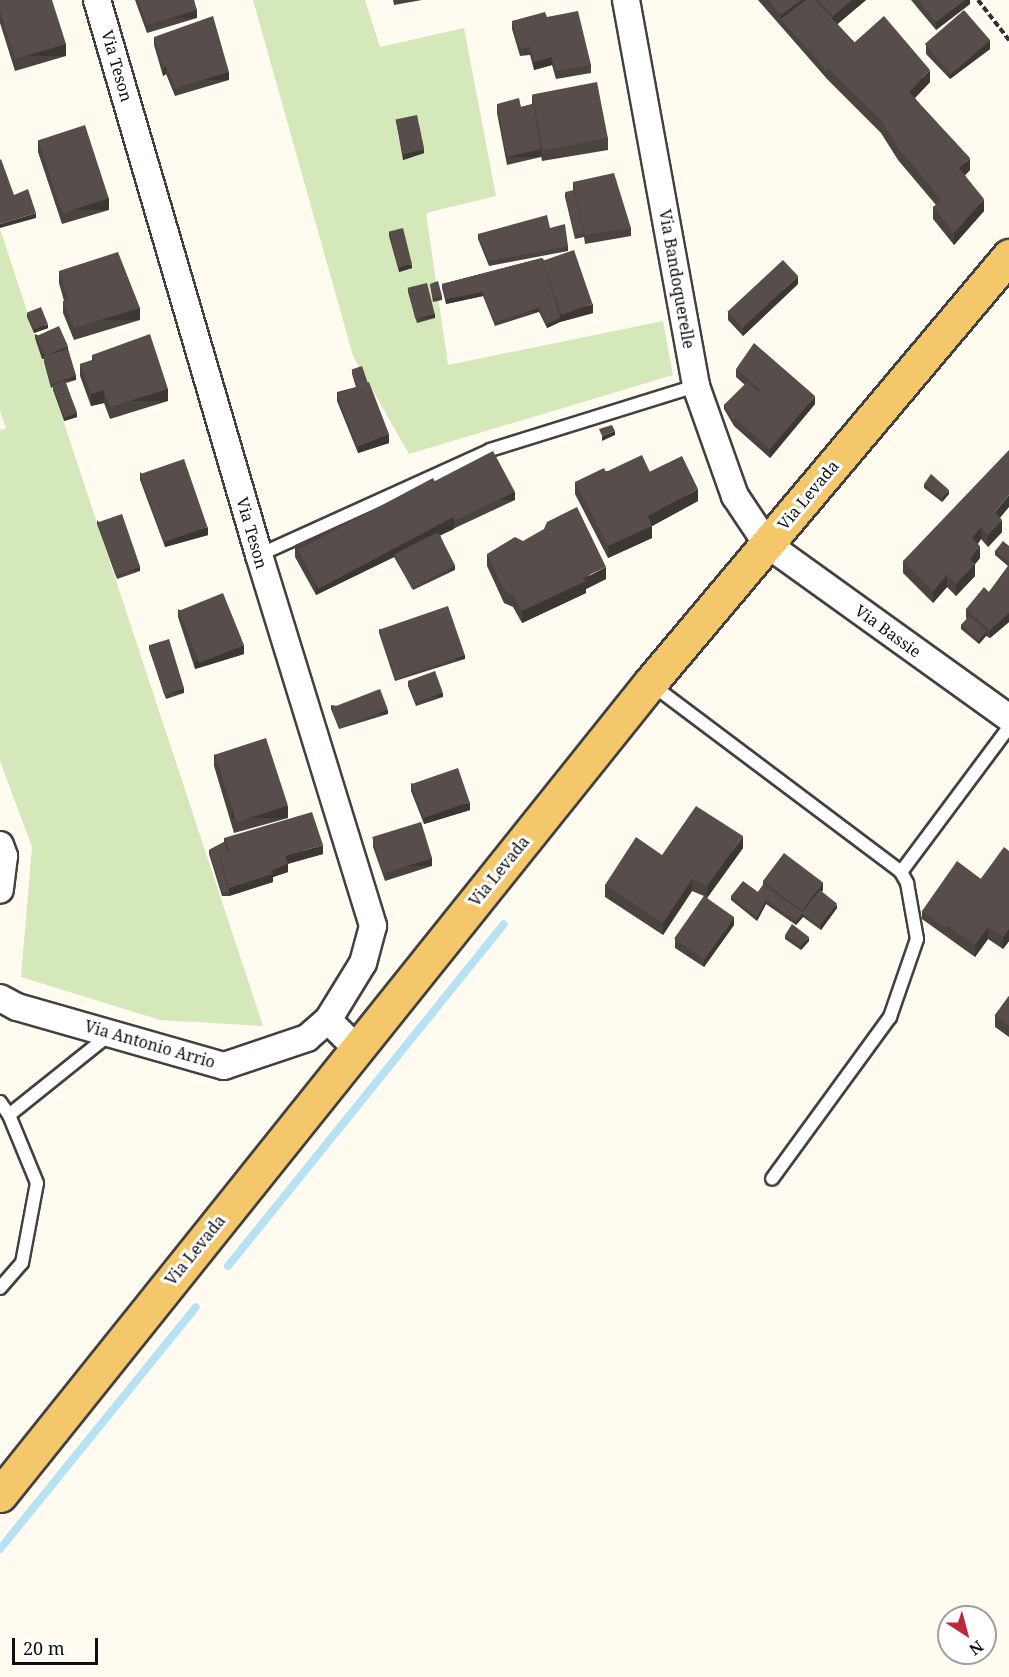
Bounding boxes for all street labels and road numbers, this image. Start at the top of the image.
street label: Via Teson [98,28,136,104]
street label: Via Bandoquerelle [655,208,699,350]
street label: Via Levada [773,456,843,534]
street label: Via Teson [233,495,271,571]
street label: Via Bassie [851,601,925,661]
street label: Via Levada [465,832,533,910]
street label: Via Antonio Arrio [82,1016,218,1072]
street label: Via Levada [161,1211,229,1289]

